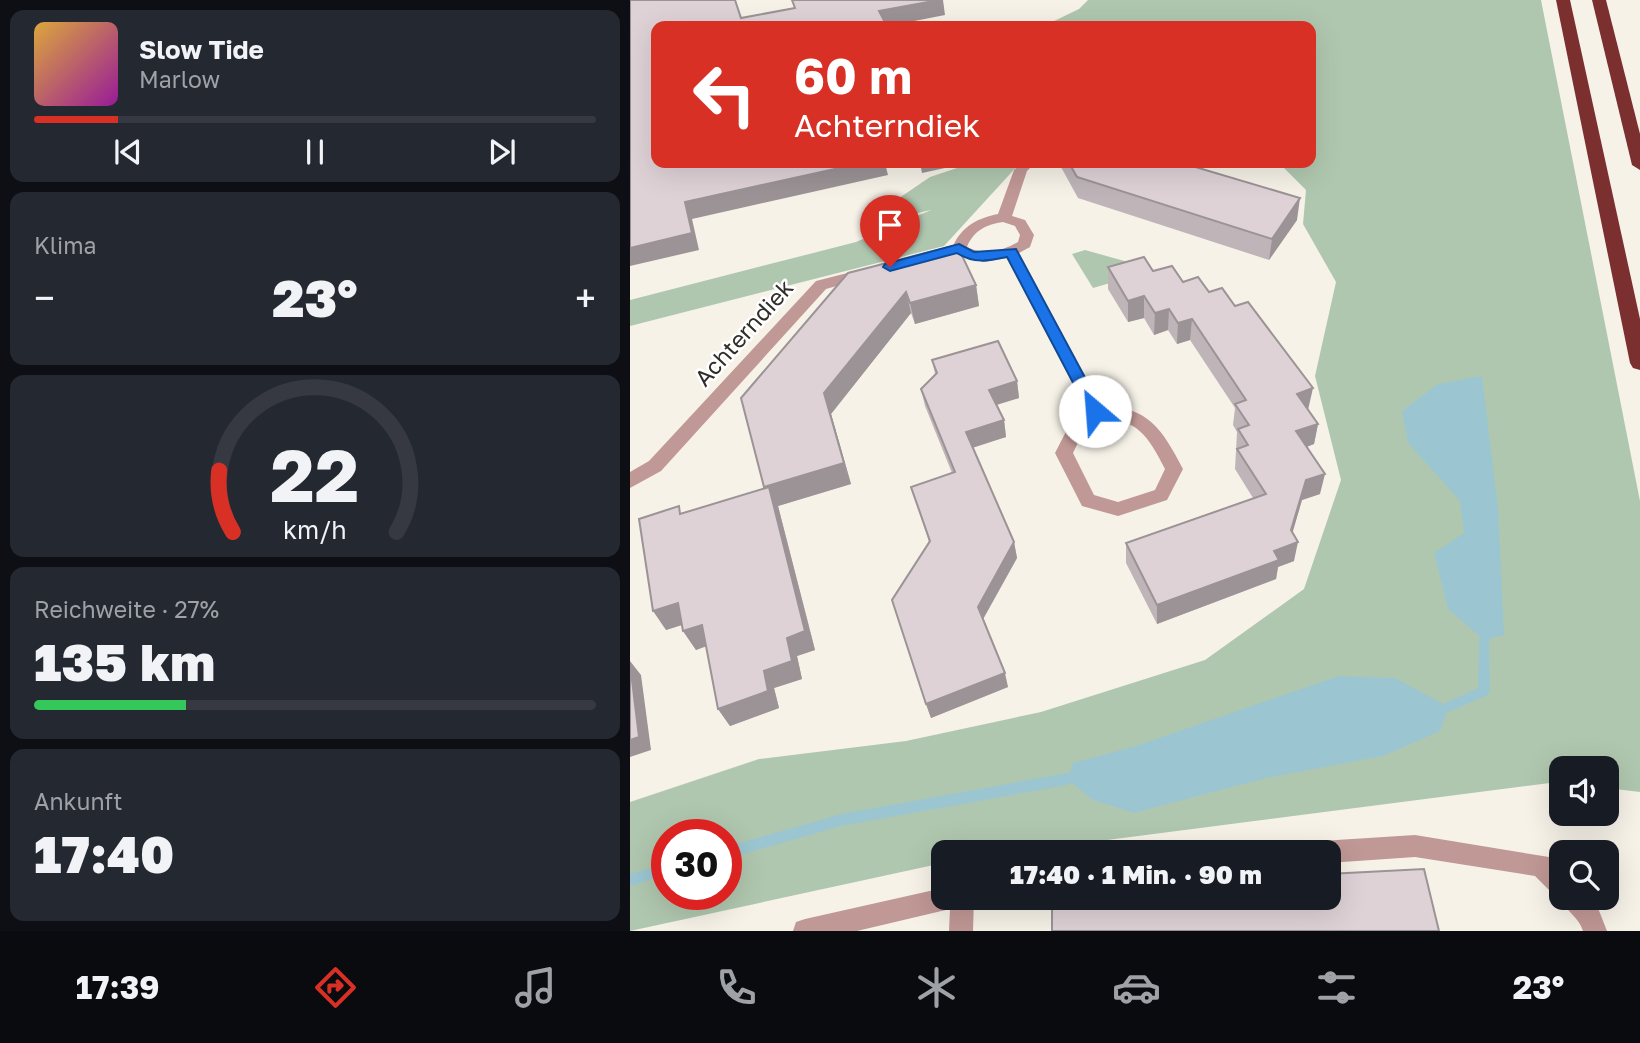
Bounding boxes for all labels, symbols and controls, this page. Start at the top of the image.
text: Slow Tide [139,34,264,65]
text: 60 m [794,46,912,105]
icon: left [679,49,770,140]
text: Marlow [139,65,220,93]
text: Achterndiek [794,106,980,144]
icon: previous [109,133,147,171]
icon: pause [296,133,334,171]
icon: next [483,133,521,171]
pin [860,195,920,267]
icon: arrive [871,206,909,244]
text: Klima [34,231,97,259]
text: 23° [272,266,358,328]
street label: Achterndiek [688,273,798,391]
text: − [34,275,55,320]
text: + [575,275,596,320]
position arrow [1058,374,1132,448]
text: 22 [271,431,359,518]
text: km/h [283,513,347,544]
text: Reichweite · 27% [34,595,219,623]
text: 135 km [34,630,215,692]
map controls [1549,756,1619,910]
button: sound [1549,756,1619,826]
text: Ankunft [34,787,122,815]
speed limit sign: 30 [651,819,742,910]
text: 17:40 [34,822,174,884]
button: search [1549,840,1619,910]
text: 17:40 · 1 Min. · 90 m [1010,859,1262,890]
icon: directions [311,963,360,1012]
icon: music [511,963,560,1012]
icon: phone [712,963,761,1012]
icon: climate [912,963,961,1012]
icon: car [1112,963,1161,1012]
icon: filters [1312,963,1361,1012]
text: 17:39 [76,968,160,1006]
text: 23° [1513,968,1564,1006]

